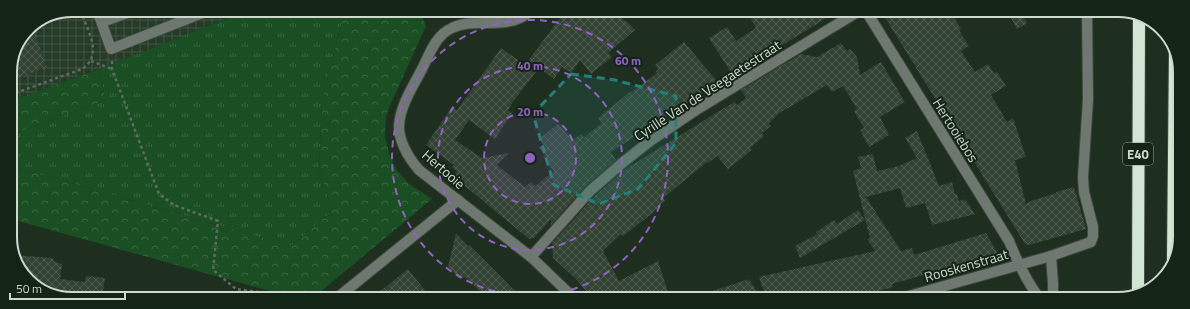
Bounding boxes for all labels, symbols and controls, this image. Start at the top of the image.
street label: Cyrille Van de Veegaetestraat [629,34,785,146]
text: 60 m [615,51,641,70]
text: 40 m [517,56,543,75]
street label: Hertooiebos [928,94,984,166]
text: 20 m [517,102,543,121]
road number: E40 [1123,143,1153,165]
street label: Hertooie [418,144,470,194]
centre of rings [523,151,537,165]
street label: Rooskenstraat [922,243,1010,287]
scale bar [10,275,125,301]
text: 50 m [16,279,42,298]

